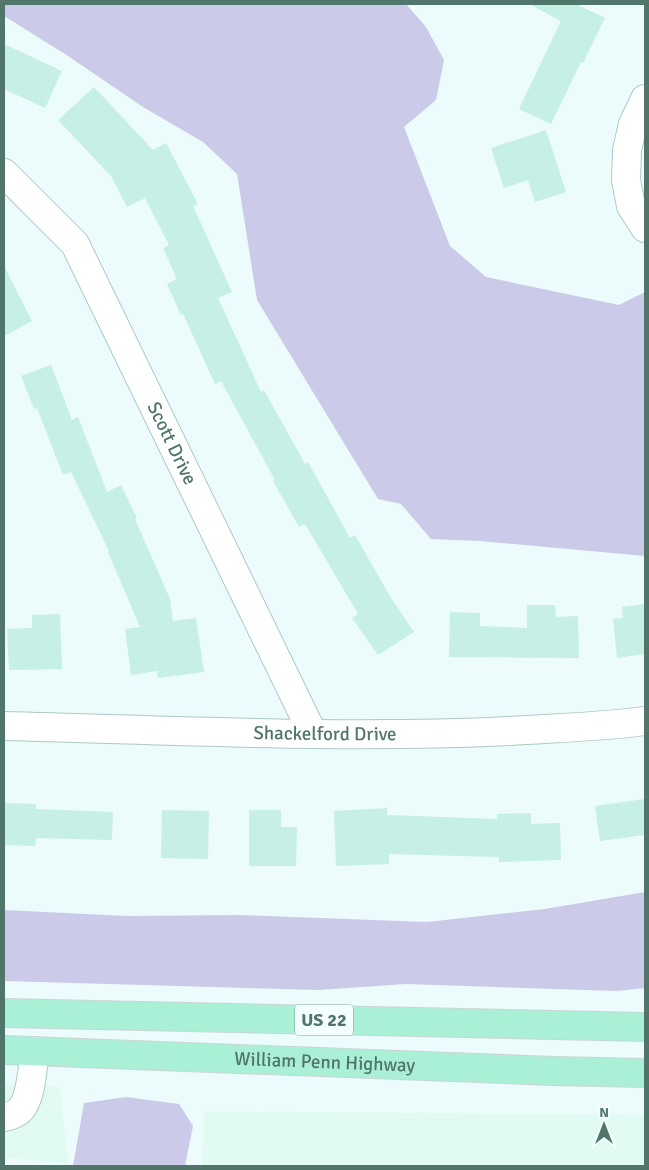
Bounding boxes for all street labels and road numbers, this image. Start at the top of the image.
street label: Scott Drive [142,398,202,489]
street label: Shackelford Drive [253,721,397,746]
road number: US 22 [295,1004,353,1036]
street label: William Penn Highway [234,1047,416,1078]

